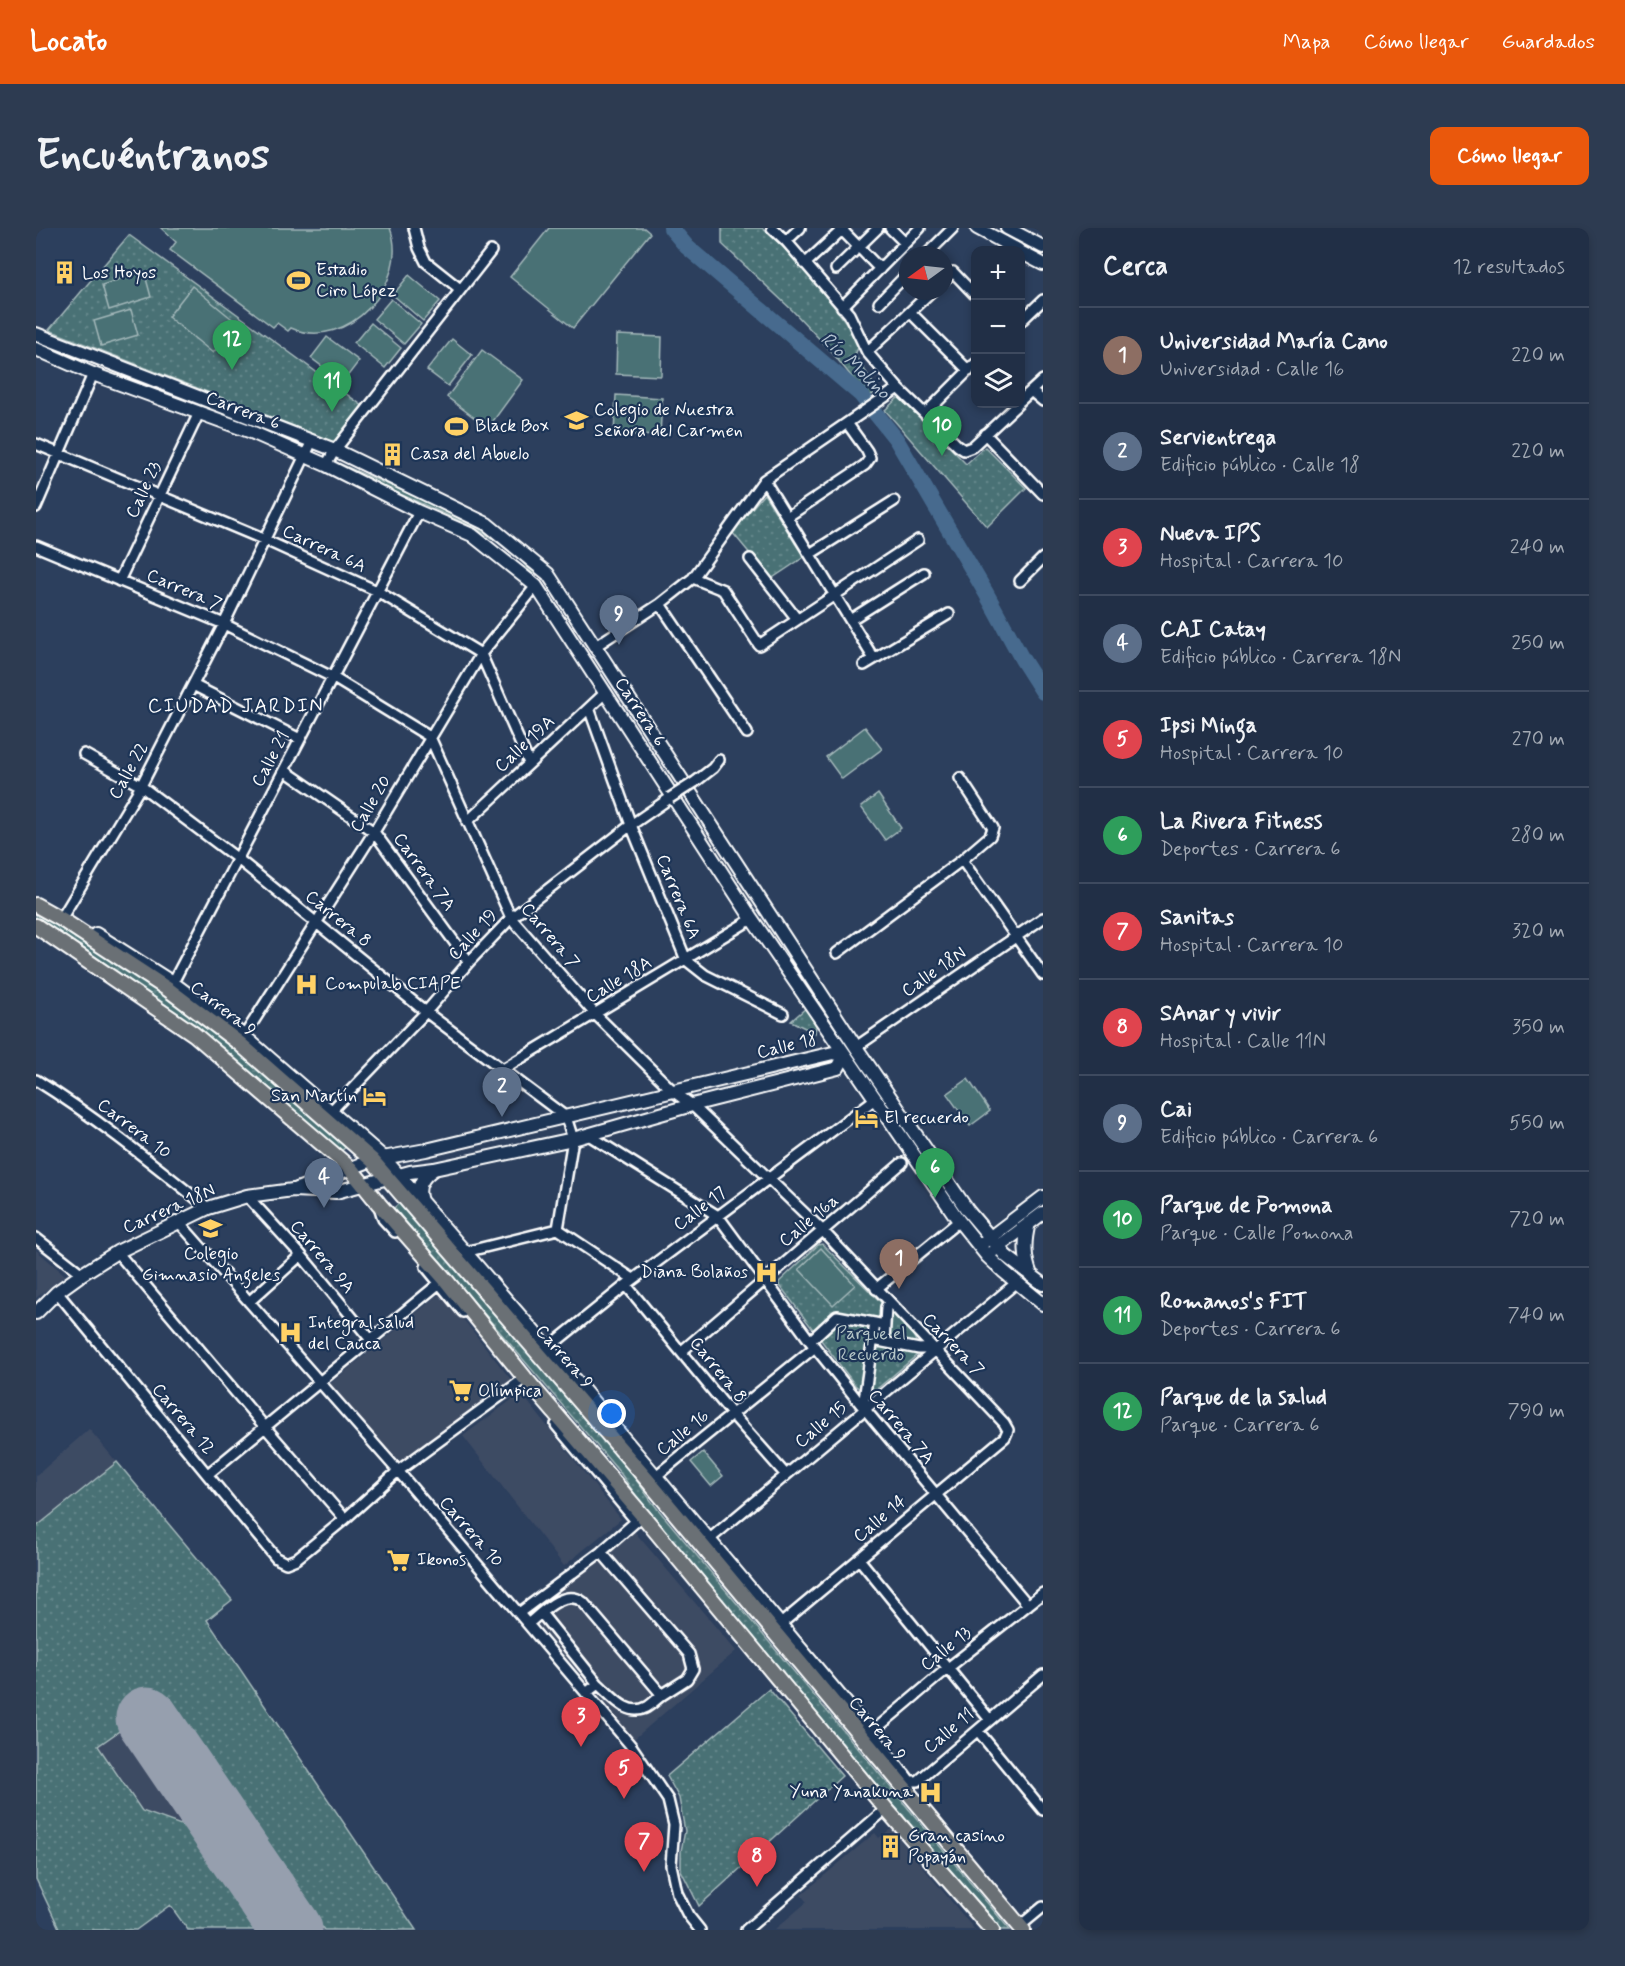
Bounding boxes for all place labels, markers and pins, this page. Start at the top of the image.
place label: Estadio Ciro López [316,258,397,303]
building icon: Los Hoyos [51,260,77,286]
place label: Los Hoyos [82,261,156,285]
sports icon: Estadio Ciro López [285,267,311,293]
pin: 12 [212,320,252,370]
pin: 11 [312,362,352,412]
place label: Colegio de Nuestra Señora del Carmen [594,398,743,443]
pin: 10 [922,406,962,456]
school or university icon: Colegio de Nuestra Señora del Carmen [563,407,589,433]
sports icon: Black Box [444,413,470,439]
place label: Black Box [475,414,549,438]
building icon: Casa del Abuelo [379,441,405,467]
place label: Casa del Abuelo [410,442,529,466]
pin: 9 [600,596,638,645]
hospital icon: Compulab CIAPE [294,971,320,997]
place label: Compulab CIAPE [325,972,461,996]
pin: 2 [482,1068,522,1117]
hotel icon: San Martín [362,1083,388,1109]
place label: San Martín [271,1084,357,1108]
hotel icon: El recuerdo [853,1105,879,1131]
place label: El recuerdo [884,1106,969,1130]
pin: 6 [916,1148,954,1198]
pin: 4 [304,1158,344,1208]
school or university icon: Colegio Gimnasio Angeles [198,1215,224,1241]
pin: 1 [880,1240,918,1289]
place label: Colegio Gimnasio Angeles [142,1242,280,1289]
hospital icon: Diana Bolaños [753,1259,779,1285]
place label: Diana Bolaños [641,1260,748,1284]
place label: Integral salud del Cauca [308,1311,414,1356]
hospital icon: Integral salud del Cauca [277,1320,303,1346]
supermarket icon: Olímpica [447,1378,473,1404]
place label: Olímpica [478,1379,542,1403]
supermarket icon: Ikonos [386,1547,412,1573]
place label: Ikonos [417,1548,466,1572]
pin: 3 [562,1698,600,1747]
pin: 5 [604,1750,644,1799]
hospital icon: Yuna Yanakuna [918,1779,944,1805]
place label: Yuna Yanakuna [789,1780,913,1804]
pin: 7 [624,1822,664,1872]
place label: Gran casino Popayán [908,1824,1005,1869]
building icon: Gran casino Popayán [877,1833,903,1859]
pin: 8 [738,1838,776,1887]

